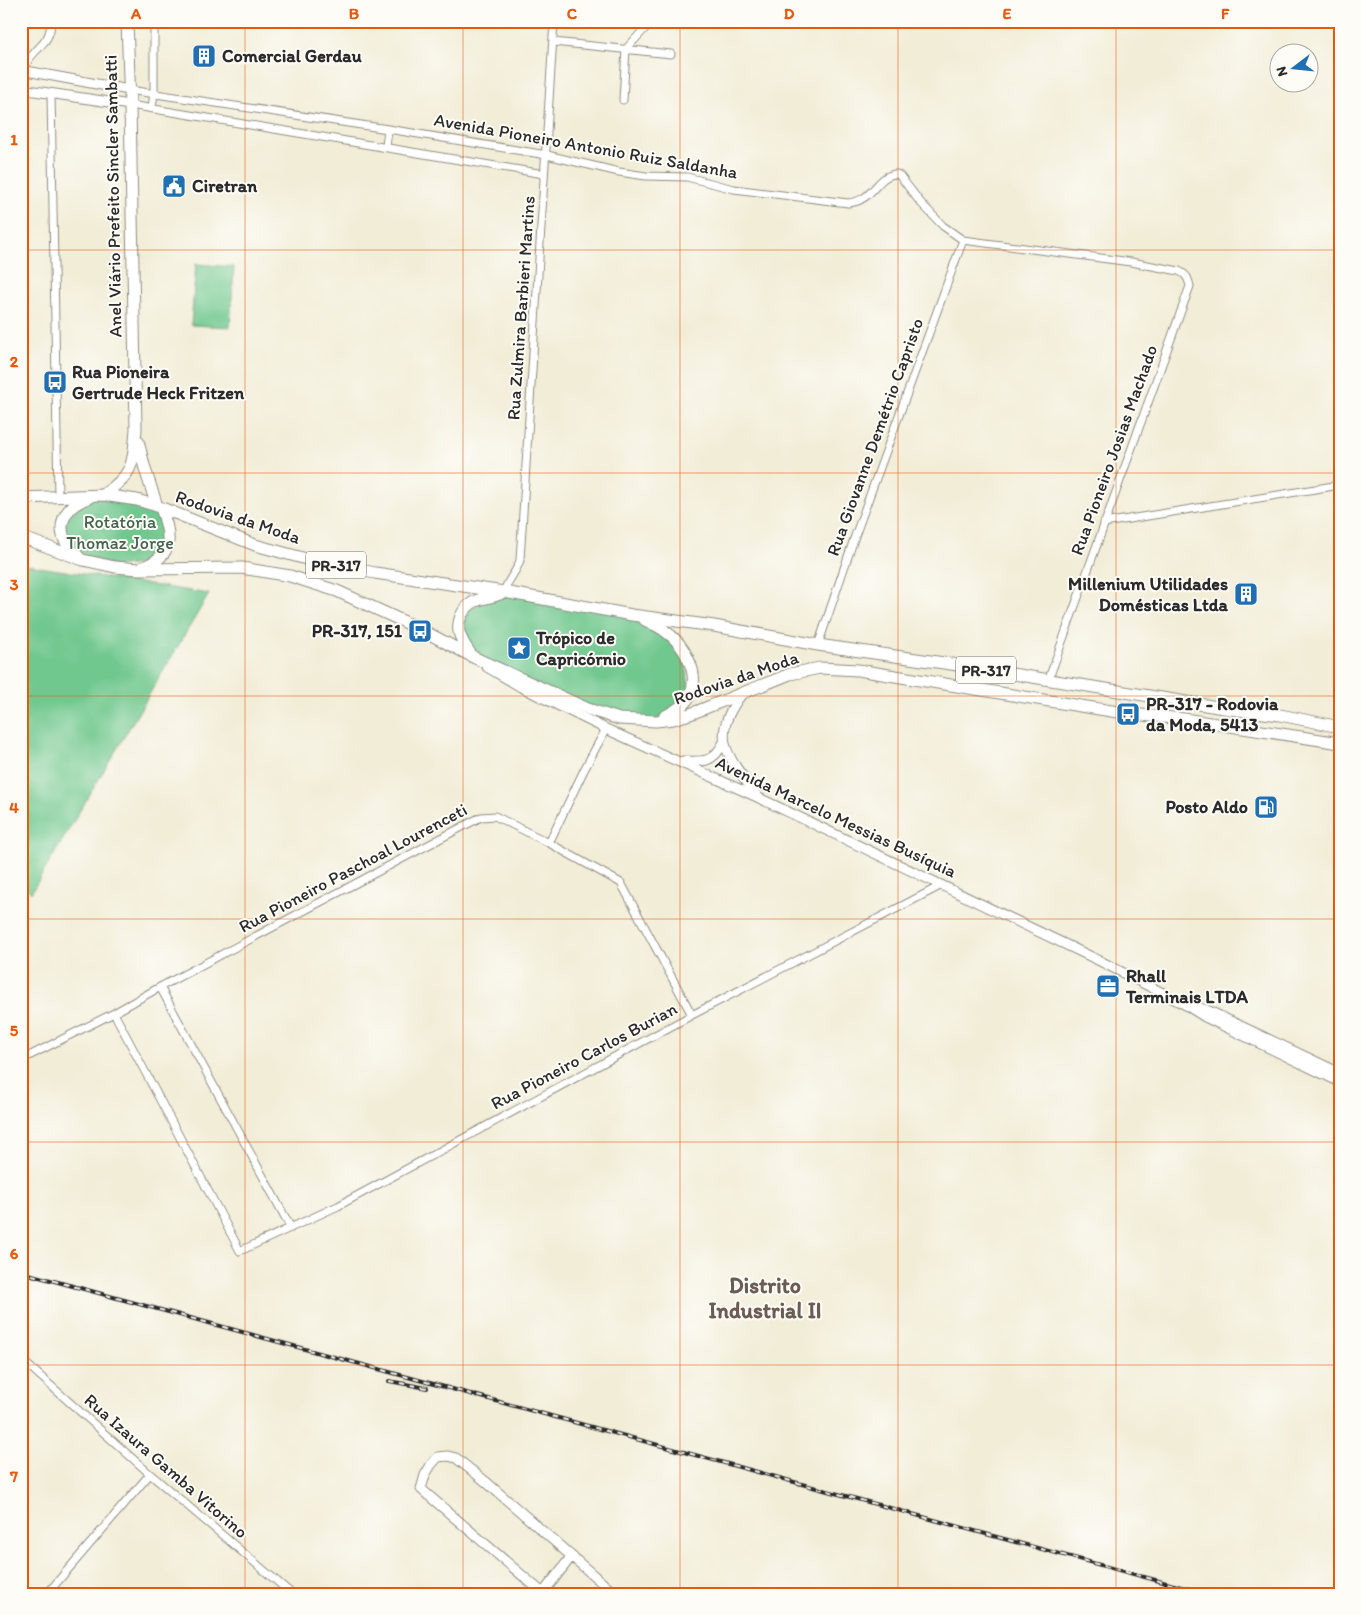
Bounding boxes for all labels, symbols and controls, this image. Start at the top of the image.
text: A [130,4,142,23]
text: B [349,4,360,23]
text: C [567,4,578,23]
text: D [784,4,795,23]
text: E [1003,4,1012,23]
text: F [1221,4,1230,23]
north arrow [1268,42,1318,92]
building icon: Comercial Gerdau [191,43,217,69]
place label: Comercial Gerdau [222,45,362,67]
street label: Anel Viário Prefeito Sincler Sambatti [100,55,126,337]
text: N [1273,65,1291,78]
street label: Avenida Pioneiro Antonio Ruiz Saldanha [432,108,740,184]
text: 1 [10,130,18,149]
public building icon: Ciretran [161,173,187,199]
place label: Ciretran [192,175,258,197]
street label: Rua Zulmira Barbieri Martins [502,195,540,421]
street label: Rua Giovanne Demétrio Capristo [822,315,928,559]
street label: Rua Pioneiro Josias Machado [1066,342,1162,558]
text: 2 [10,352,19,371]
place label: Rua Pioneira Gertrude Heck Fritzen [72,361,245,404]
bus stop icon: Rua Pioneira Gertrude Heck Fritzen [42,369,68,395]
street label: Rodovia da Moda [173,485,304,549]
park label: Rotatória Thomaz Jorge [66,511,174,554]
road number: PR-317 [306,552,366,578]
place label: Millenium Utilidades Domésticas Ltda [1068,573,1229,616]
text: 3 [10,575,19,594]
building icon: Millenium Utilidades Domésticas Ltda [1233,581,1259,607]
bus stop icon: PR-317, 151 [407,618,433,644]
place label: PR-317, 151 [312,620,403,642]
place label: Trópico de Capricórnio [535,627,626,670]
place icon: Trópico de Capricórnio [506,635,532,661]
street label: Rodovia da Moda [671,646,802,710]
road number: PR-317 [956,656,1016,684]
place label: PR-317 - Rodovia da Moda, 5413 [1146,693,1279,736]
bus stop icon: PR-317 - Rodovia da Moda, 5413 [1115,701,1141,727]
street label: Avenida Marcelo Messias Busíquia [712,751,961,883]
fuel station icon: Posto Aldo [1253,794,1279,820]
place label: Posto Aldo [1165,796,1248,818]
text: 4 [9,798,19,817]
street label: Rua Pioneiro Paschoal Lourenceti [235,798,471,938]
place label: Rhall Terminais LTDA [1125,965,1248,1008]
office icon: Rhall Terminais LTDA [1095,973,1121,999]
street label: Rua Pioneiro Carlos Burian [487,997,681,1115]
text: 5 [10,1021,19,1040]
text: 6 [10,1244,19,1263]
district label: Distrito Industrial II [708,1272,822,1324]
street label: Rua Izaura Gamba Vitorino [80,1389,252,1543]
text: 7 [9,1467,18,1486]

